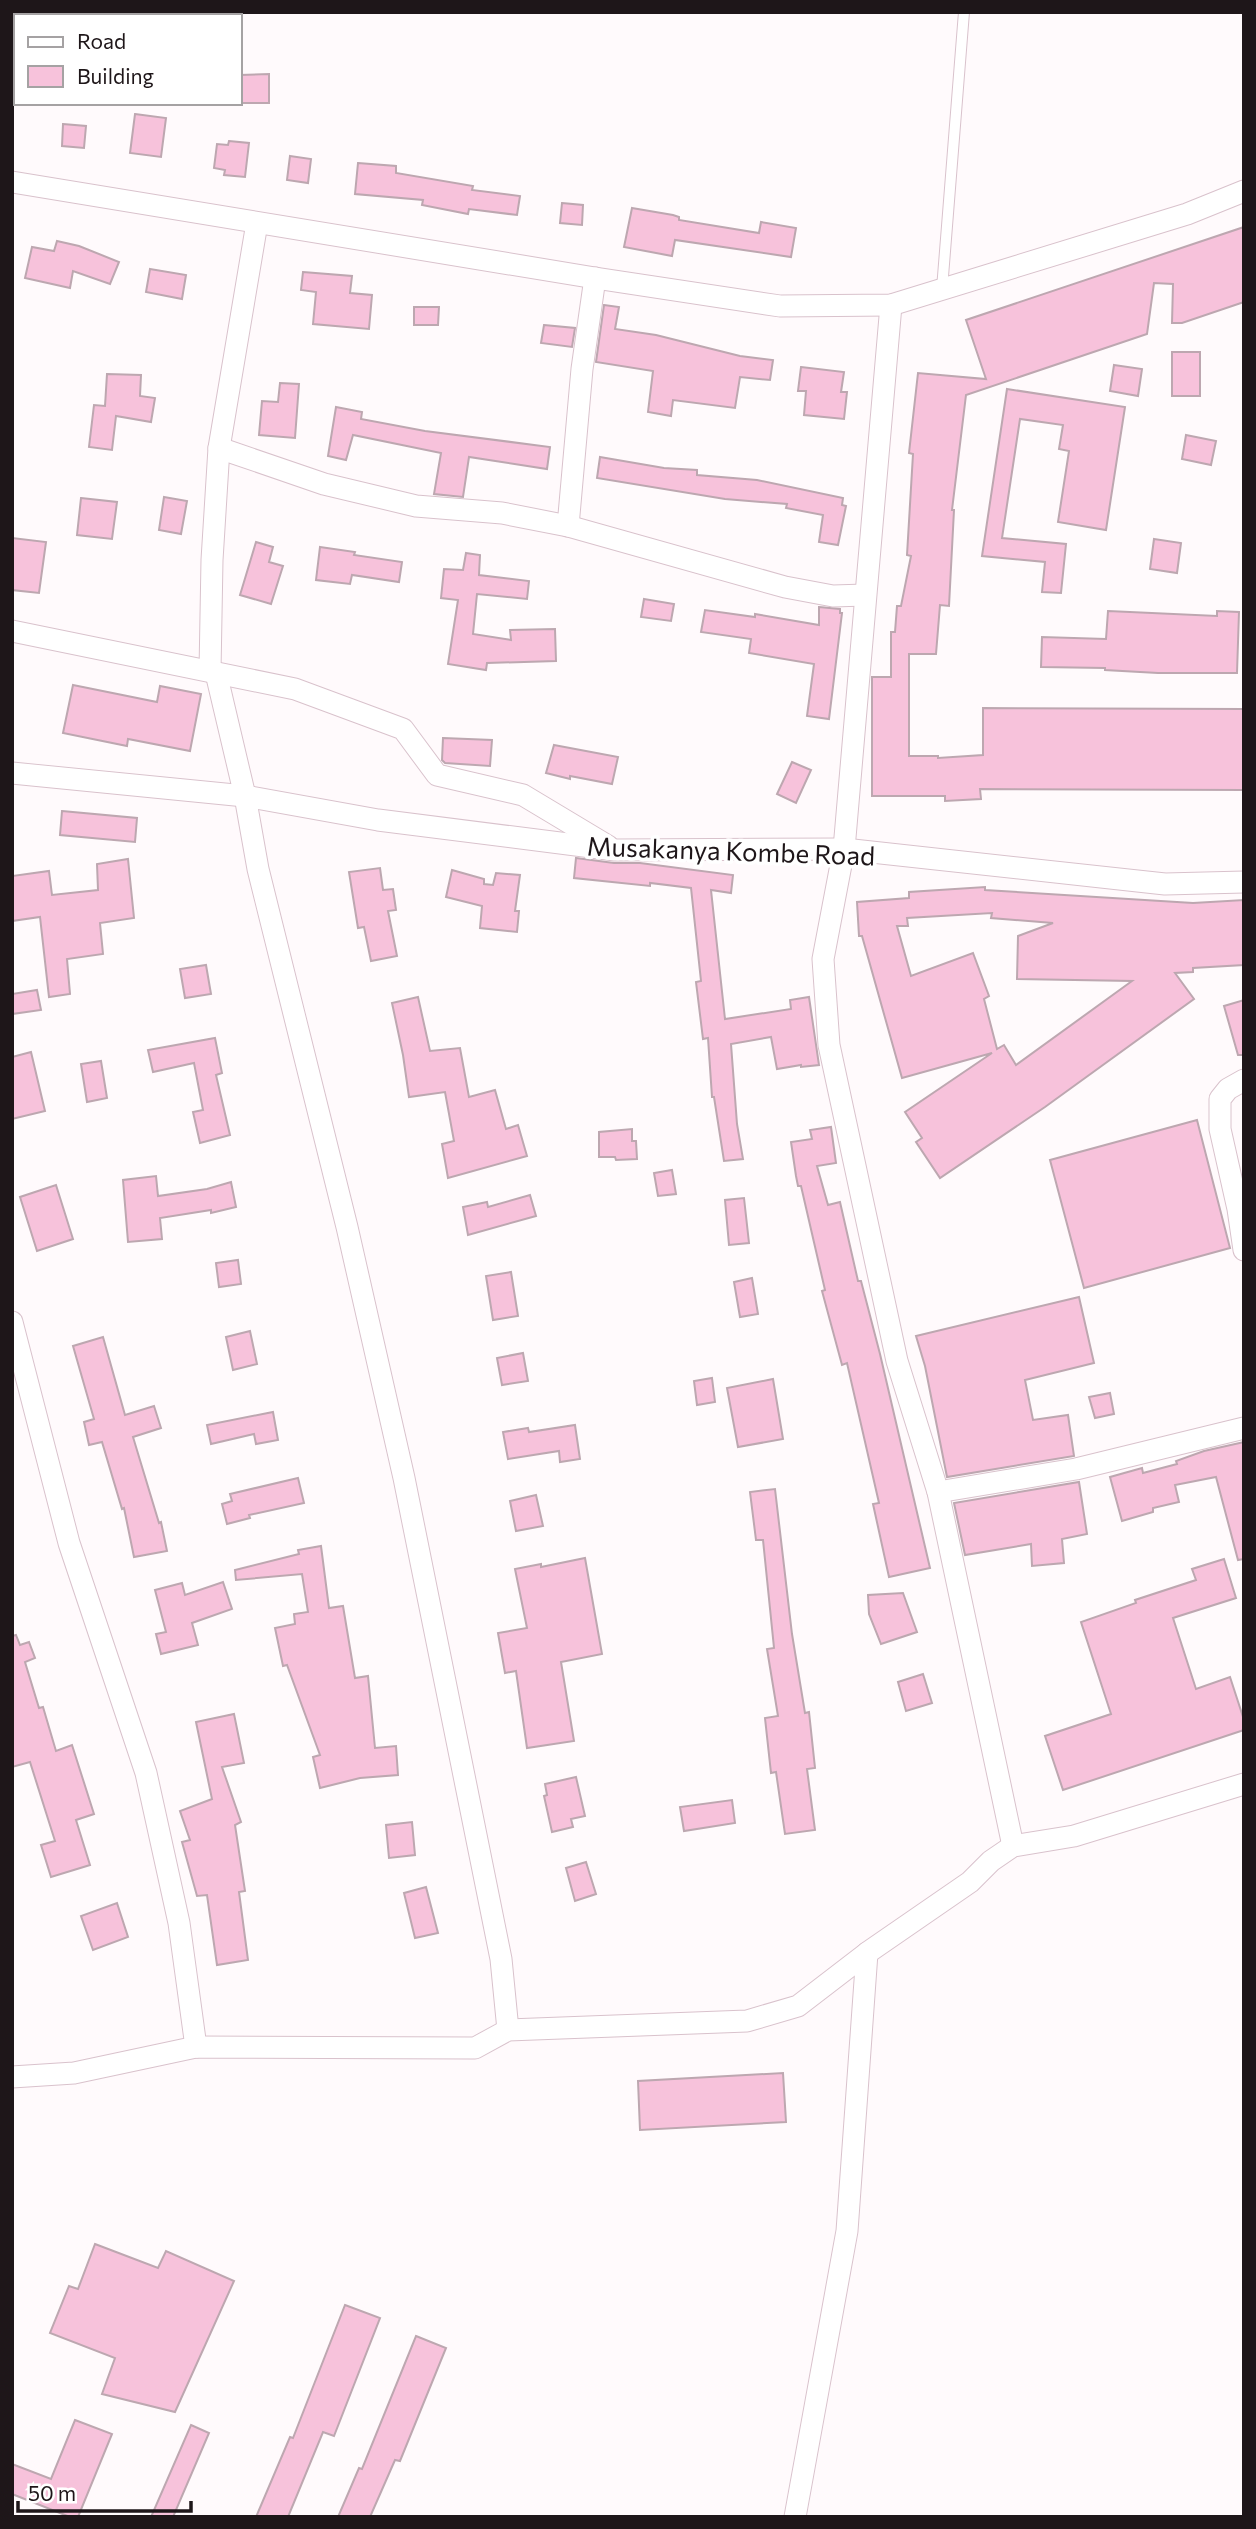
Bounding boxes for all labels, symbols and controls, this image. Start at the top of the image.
legend [14,14,242,105]
text: Road [77,28,126,53]
text: Building [77,63,154,88]
street label: Musakanya Kombe Road [586,829,876,871]
scale bar [18,2470,191,2514]
text: 50 m [28,2480,76,2505]

